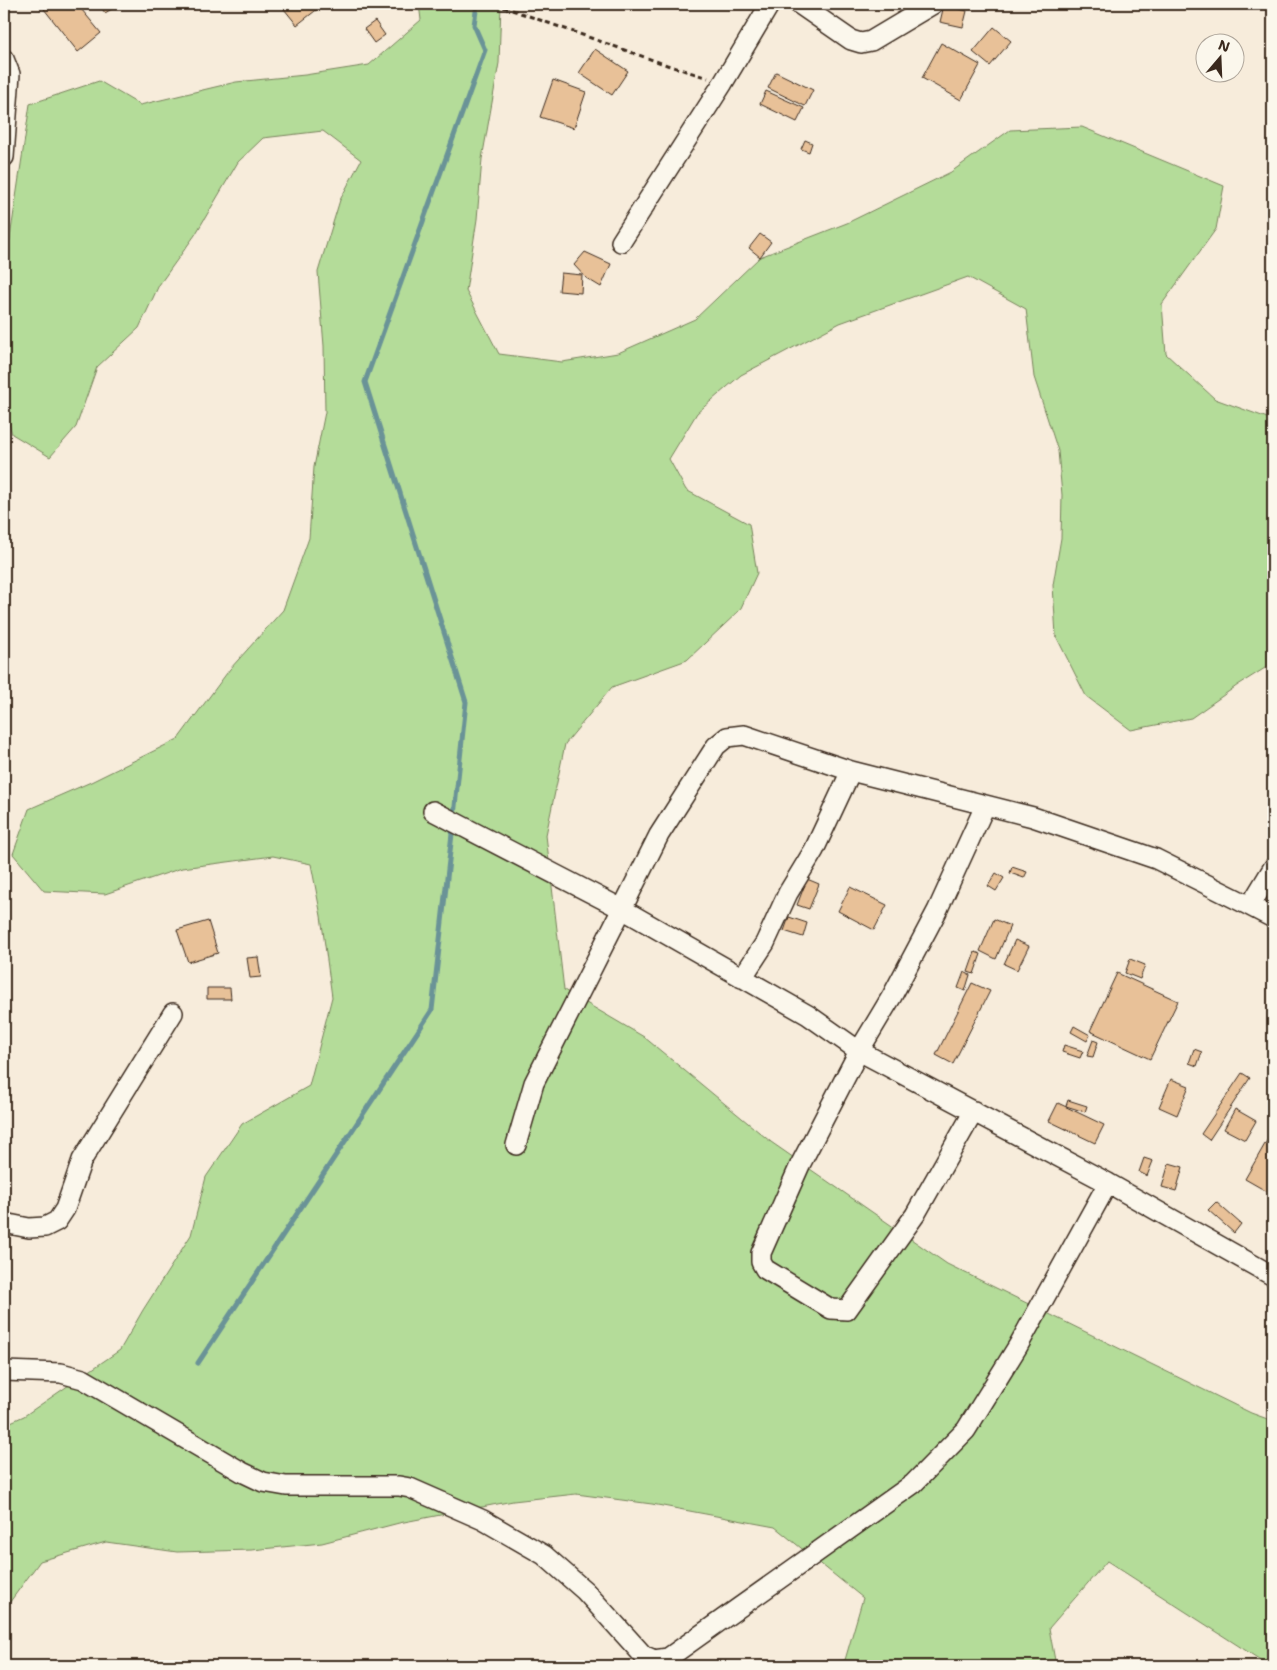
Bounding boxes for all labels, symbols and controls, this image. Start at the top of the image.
north arrow [1194,32,1244,82]
text: N [1216,35,1232,56]

